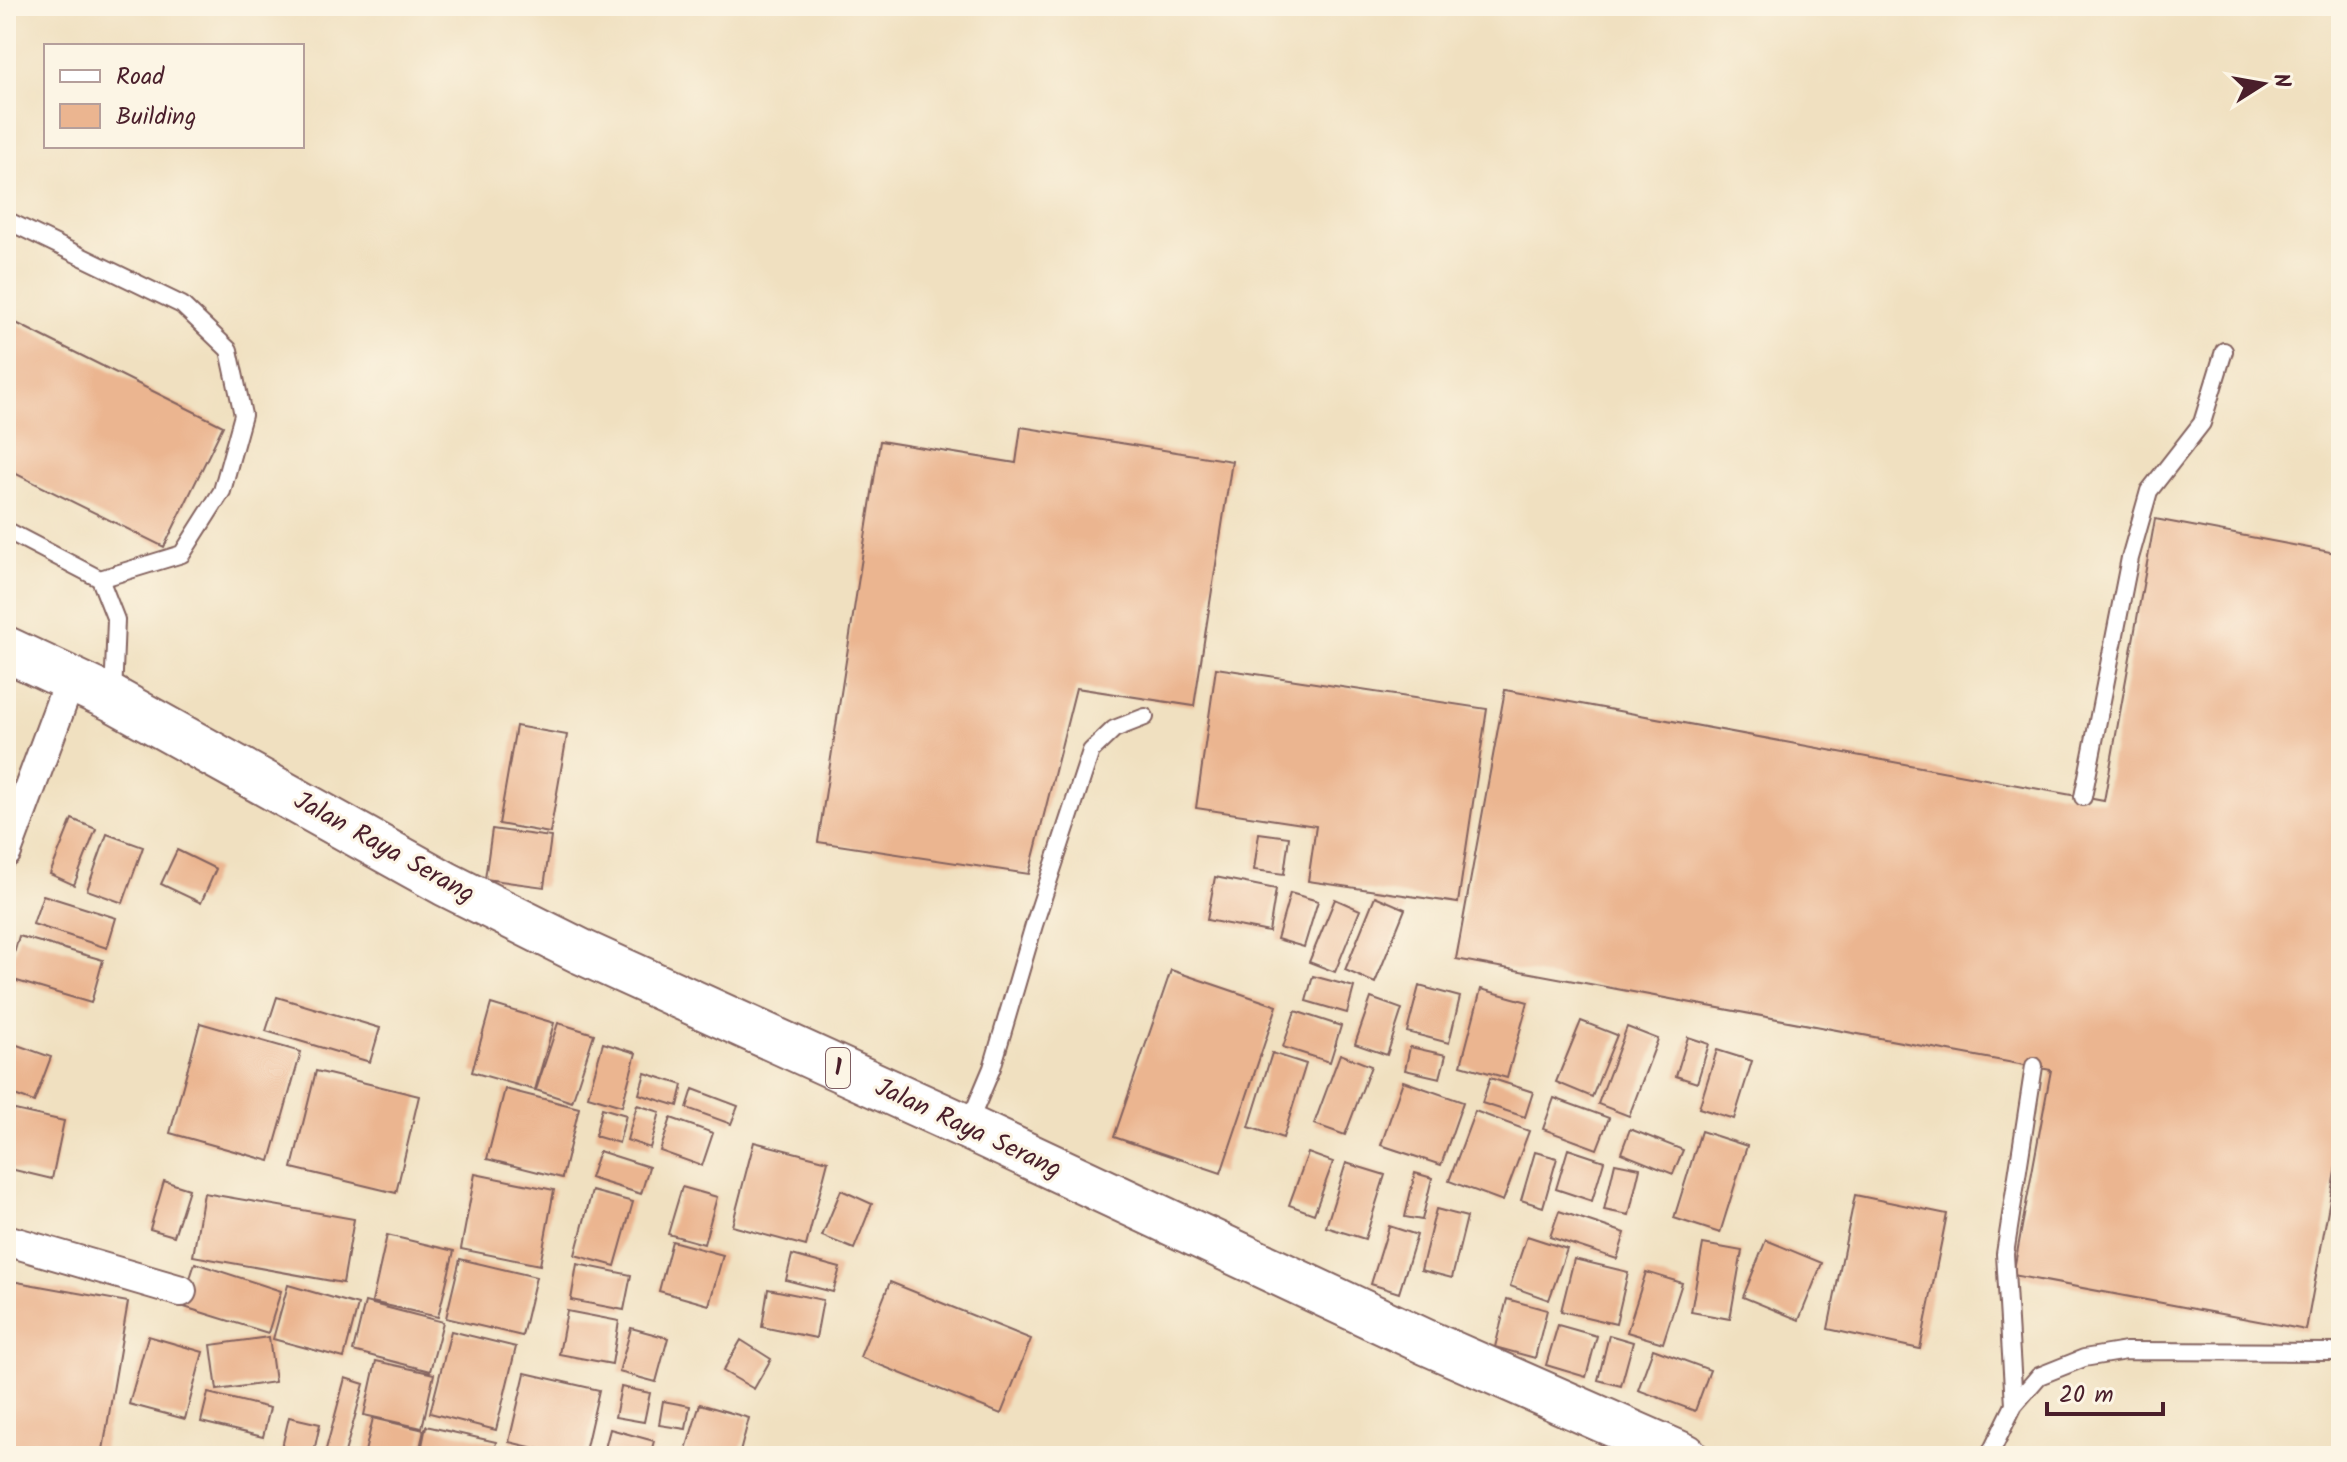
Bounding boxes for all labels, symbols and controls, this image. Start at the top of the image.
legend [44,44,304,148]
north arrow [2223,44,2303,124]
text: Road [116,58,165,97]
text: N [2262,71,2299,91]
text: Building [116,98,196,137]
street label: Jalan Raya Serang [286,781,482,915]
road number: 1 [826,1048,850,1088]
street label: Jalan Raya Serang [868,1067,1068,1191]
scale bar [2047,1366,2163,1416]
text: 20 m [2059,1376,2114,1415]

